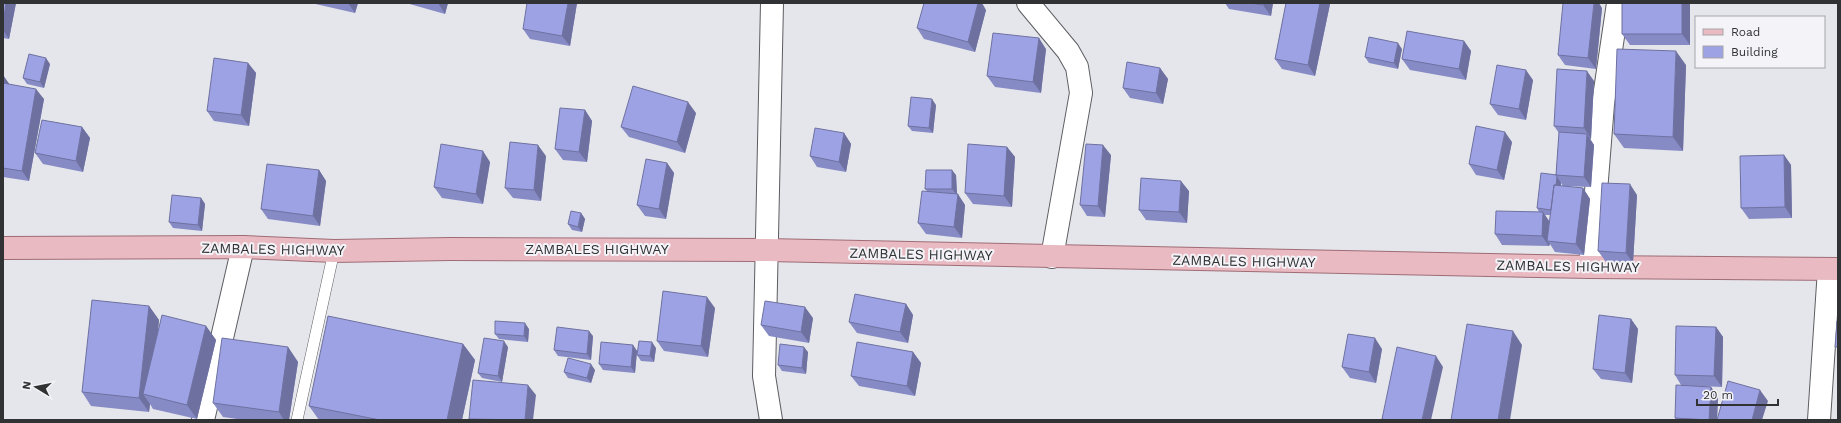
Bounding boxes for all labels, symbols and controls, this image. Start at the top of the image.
legend [1695,16,1825,68]
text: Road [1731,25,1760,39]
text: Building [1731,45,1778,59]
street label: ZAMBALES HIGHWAY [201,240,345,258]
street label: ZAMBALES HIGHWAY [525,241,669,257]
street label: ZAMBALES HIGHWAY [849,245,993,263]
street label: ZAMBALES HIGHWAY [1172,252,1316,270]
street label: ZAMBALES HIGHWAY [1496,257,1640,275]
north arrow [16,367,56,407]
text: N [20,380,34,390]
scale bar [1697,381,1778,407]
text: 20 m [1703,388,1733,402]

